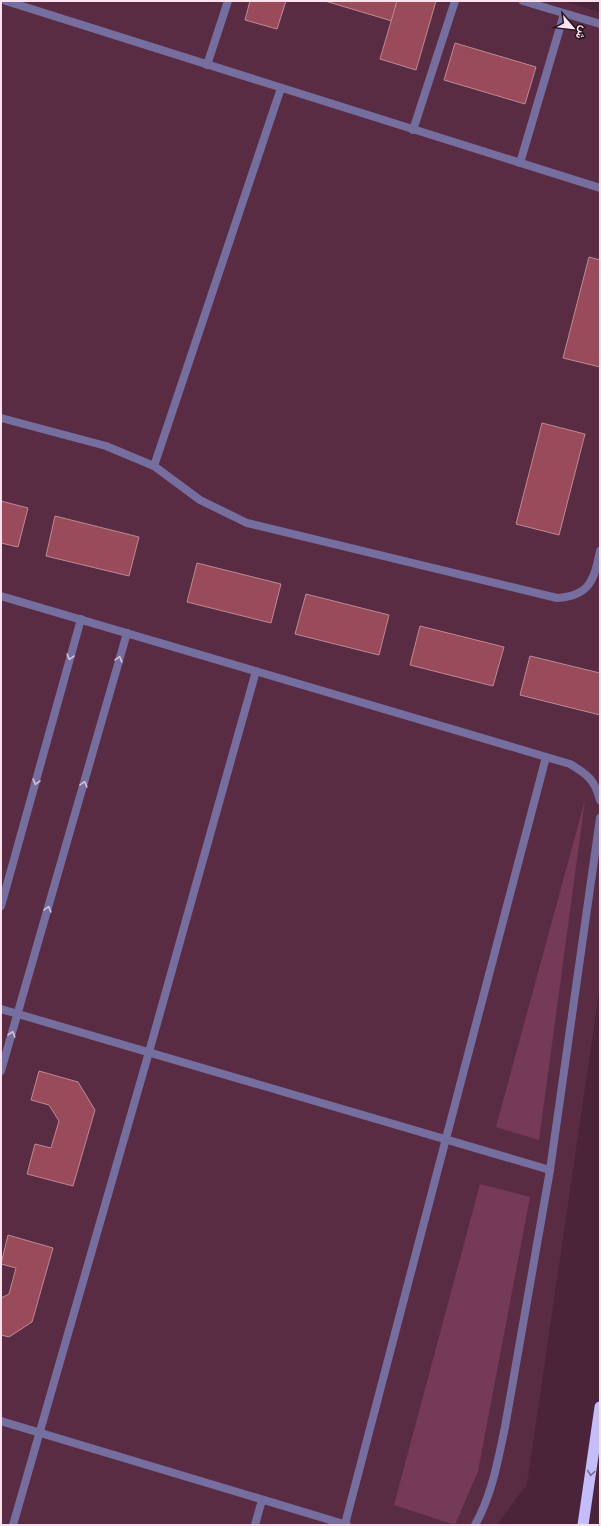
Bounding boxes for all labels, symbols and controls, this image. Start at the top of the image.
north arrow [553,8,593,48]
text: ش [573,24,589,41]
one-way arrow [67,654,75,660]
one-way arrow [114,655,123,662]
one-way arrow [32,779,40,786]
one-way arrow [79,780,88,787]
one-way arrow [43,905,52,912]
one-way arrow [7,1030,16,1037]
one-way arrow [587,1470,596,1476]

